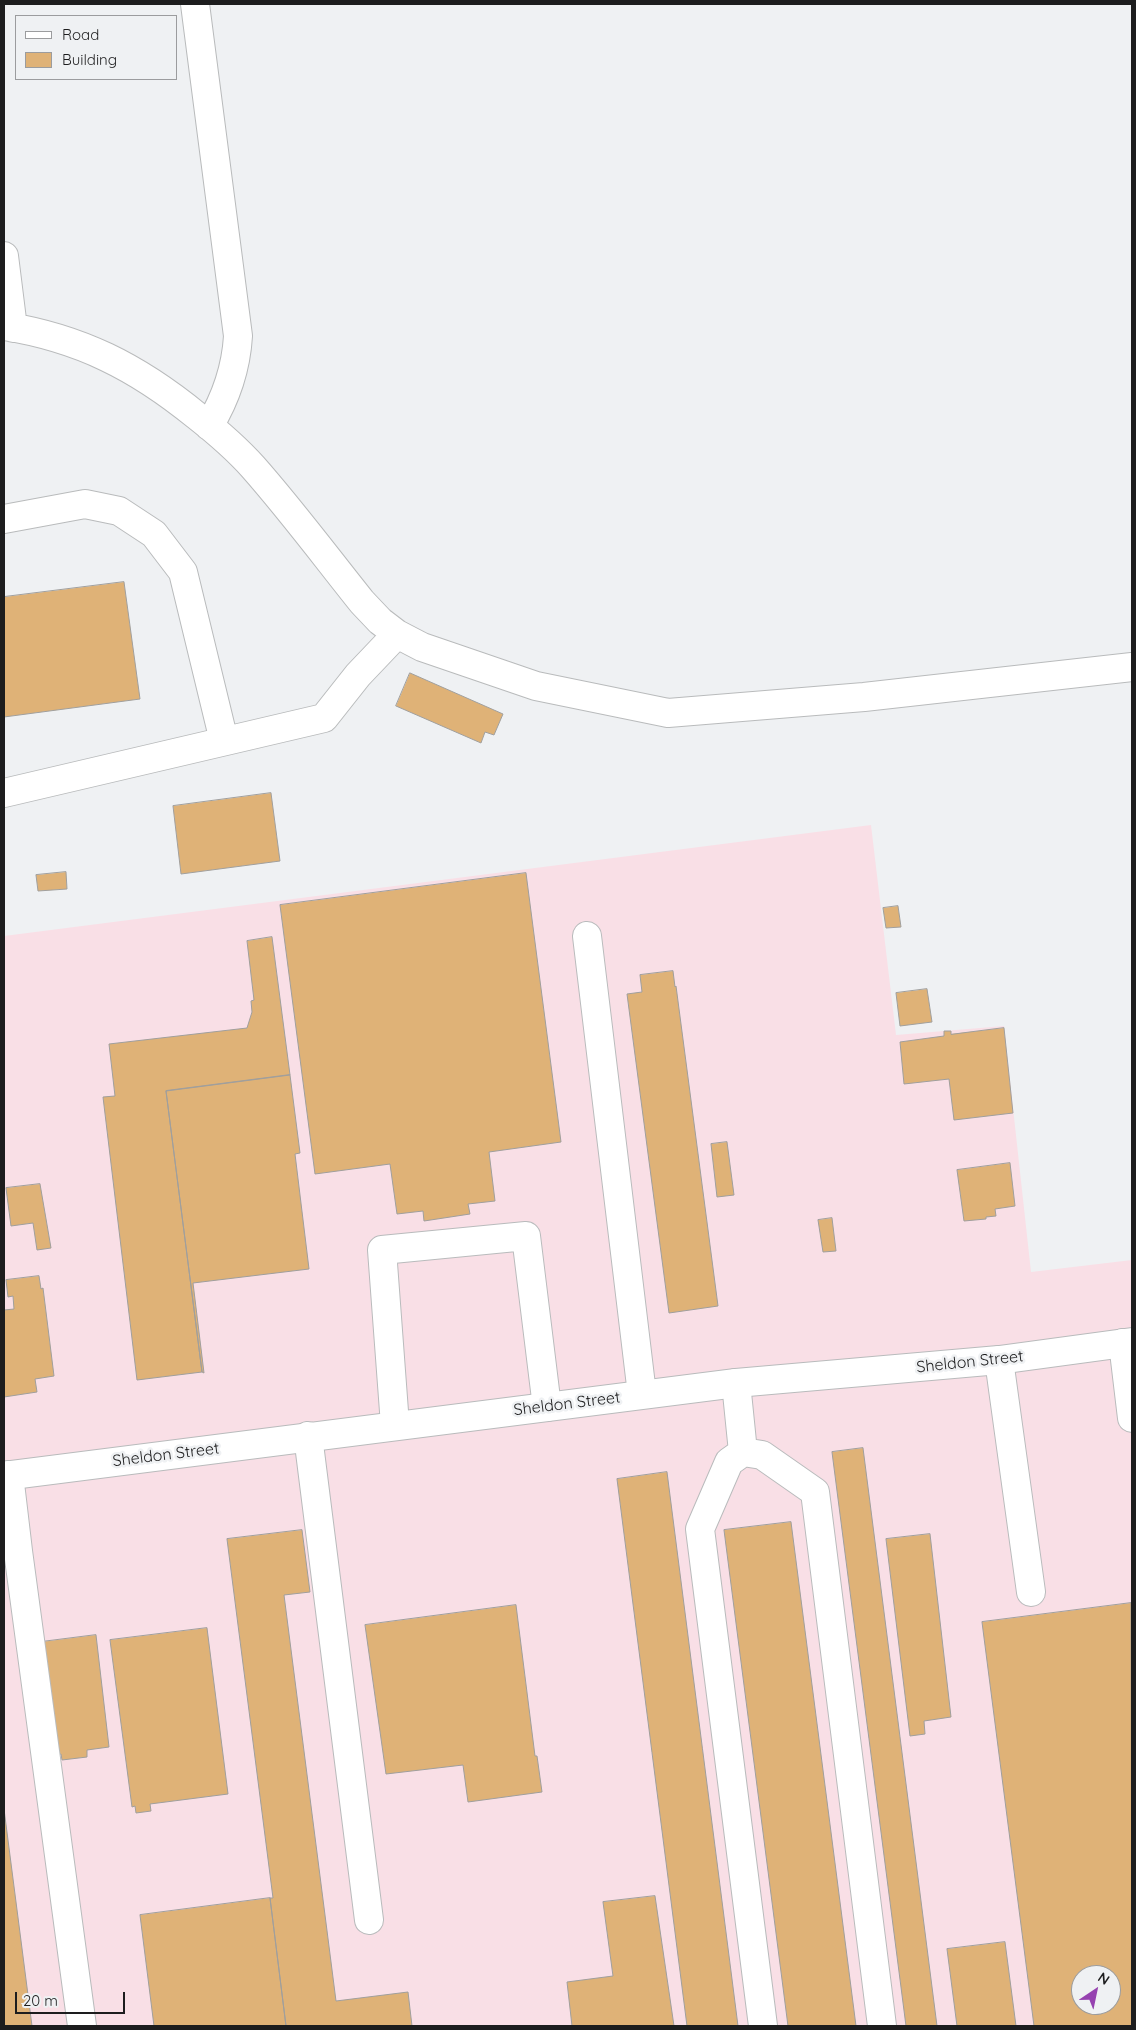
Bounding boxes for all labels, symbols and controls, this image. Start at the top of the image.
legend [15,15,178,80]
text: Road [62,25,99,44]
text: Building [62,50,117,69]
street label: Sheldon Street [916,1347,1024,1377]
street label: Sheldon Street [513,1388,621,1420]
street label: Sheldon Street [112,1439,220,1471]
north arrow [1071,1965,1121,2015]
text: N [1095,1968,1113,1989]
scale bar [18,1982,128,2014]
text: 20 m [23,1991,58,2010]

